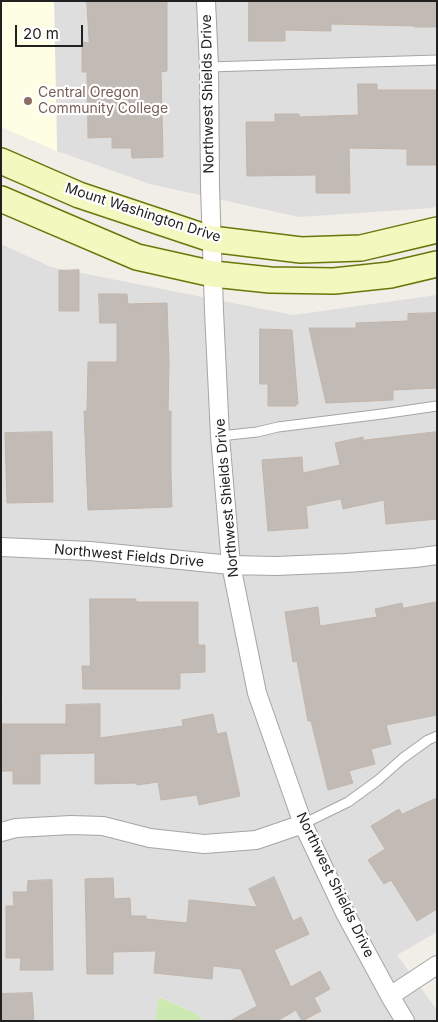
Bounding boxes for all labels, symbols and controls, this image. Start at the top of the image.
street label: Northwest Shields Drive [198,14,218,174]
scale bar [18,15,85,47]
text: 20 m [23,24,59,43]
place label: Central Oregon Community College [38,85,168,118]
marker: Central Oregon Community College [22,95,34,107]
street label: Mount Washington Drive [63,180,223,246]
street label: Northwest Shields Drive [212,418,242,578]
street label: Northwest Fields Drive [53,541,205,571]
street label: Northwest Shields Drive [293,810,377,960]

